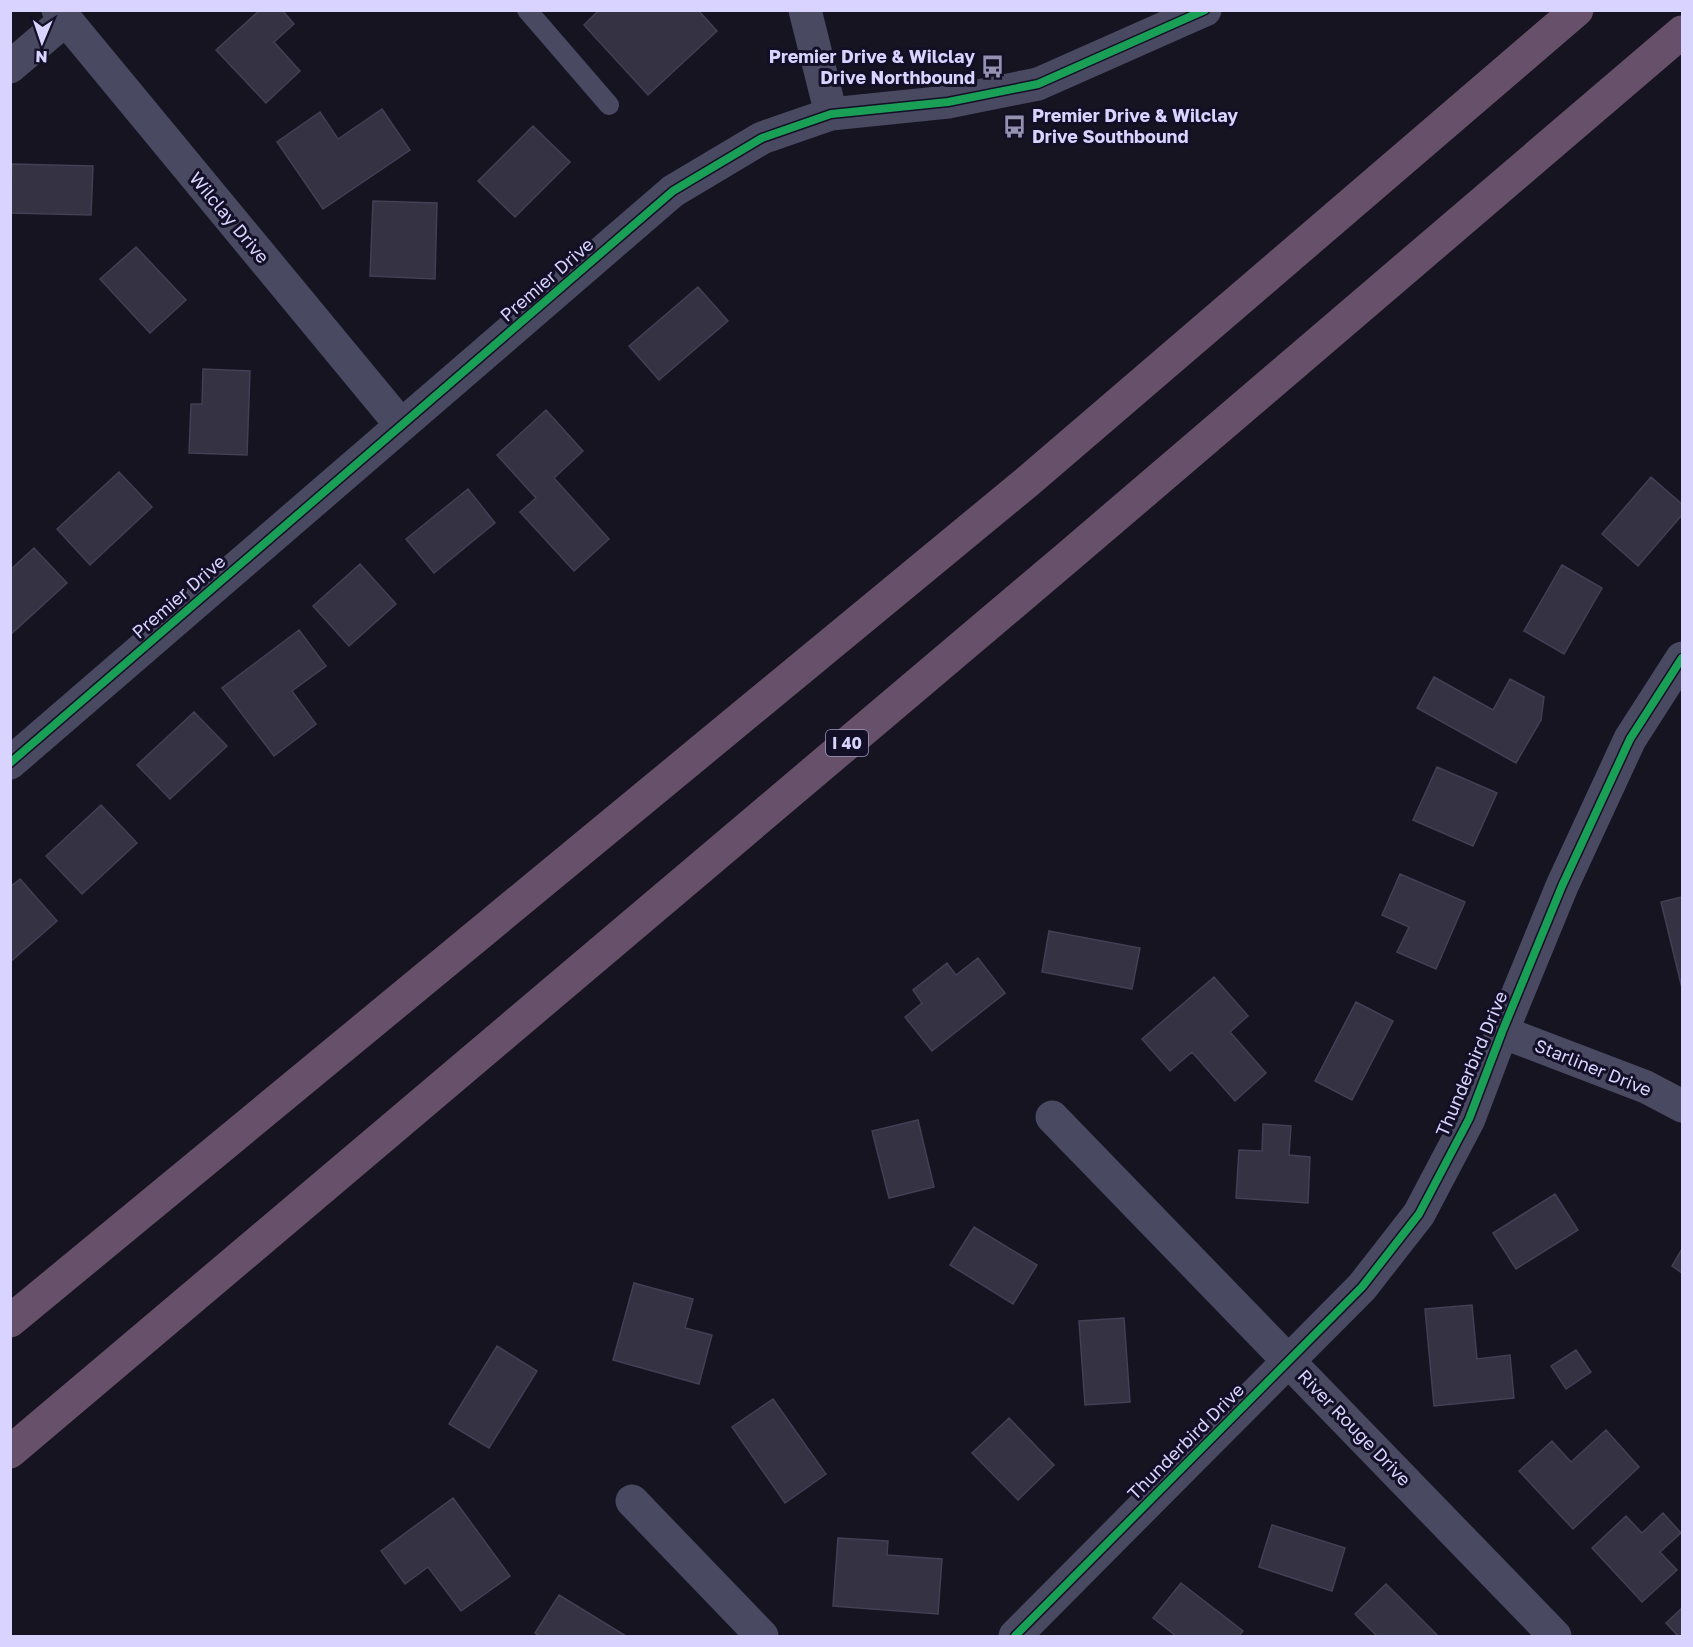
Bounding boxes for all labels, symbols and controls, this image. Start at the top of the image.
north arrow [12,12,72,72]
place label: Premier Drive & Wilclay Drive Northbound [769,45,975,88]
text: N [35,47,48,67]
bus stop icon: Premier Drive & Wilclay Drive Northbound [980,54,1006,80]
place label: Premier Drive & Wilclay Drive Southbound [1032,104,1238,147]
bus stop icon: Premier Drive & Wilclay Drive Southbound [1001,113,1027,139]
street label: Wilclay Drive [185,167,274,267]
street label: Premier Drive [495,233,597,326]
street label: Premier Drive [127,550,229,643]
road number: I 40 [826,730,868,756]
street label: Thunderbird Drive [1431,988,1512,1140]
street label: Starliner Drive [1532,1034,1655,1100]
street label: River Rouge Drive [1294,1365,1416,1490]
street label: Thunderbird Drive [1122,1378,1248,1504]

